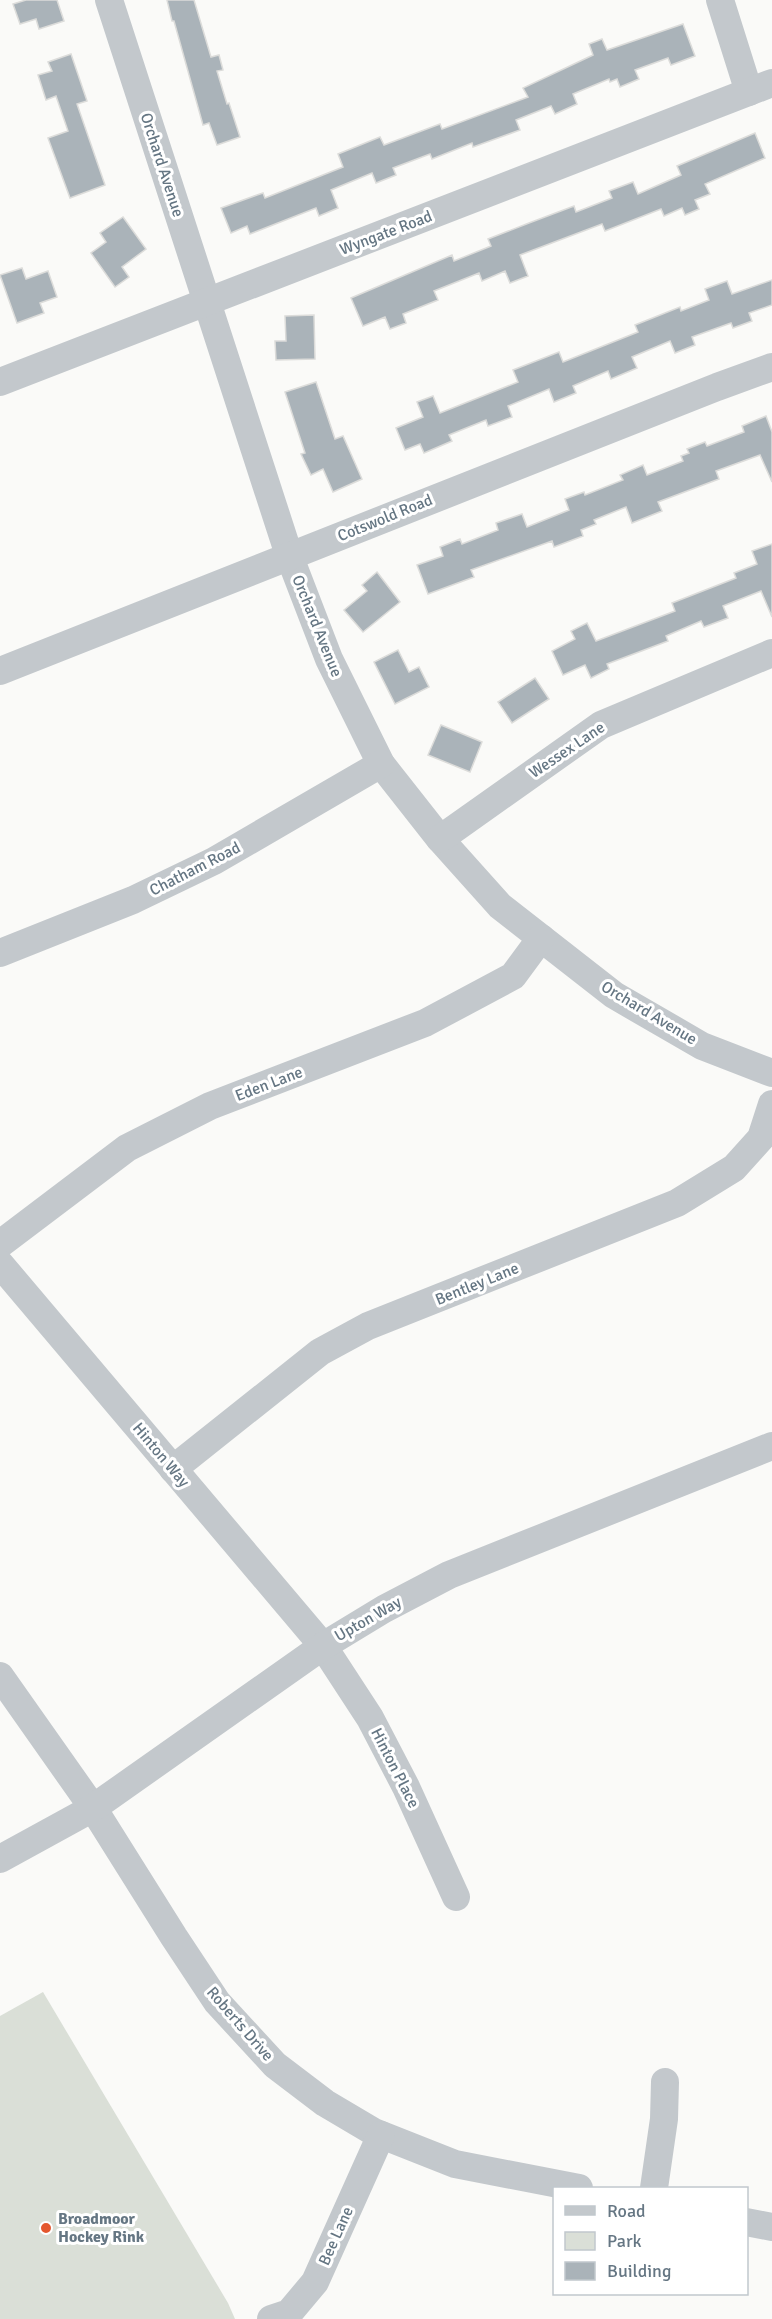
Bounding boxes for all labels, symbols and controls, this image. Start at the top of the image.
street label: Orchard Avenue [136,110,188,220]
street label: Wyngate Road [337,206,435,260]
street label: Cotswold Road [335,490,435,546]
street label: Orchard Avenue [287,572,347,680]
street label: Wessex Lane [525,717,609,783]
street label: Chatham Road [146,838,244,900]
street label: Orchard Avenue [597,977,701,1049]
street label: Eden Lane [232,1062,306,1106]
street label: Bentley Lane [432,1258,522,1310]
street label: Hinton Way [128,1419,194,1492]
street label: Upton Way [331,1592,405,1646]
street label: Hinton Place [366,1725,424,1811]
street label: Roberts Drive [202,1983,278,2065]
legend [553,2187,748,2295]
text: Road [607,2200,646,2222]
street label: Bee Lane [314,2203,358,2269]
place label: Broadmoor Hockey Rink [58,2209,145,2247]
marker: Broadmoor Hockey Rink [39,2221,53,2235]
text: Park [607,2230,642,2252]
text: Building [607,2260,671,2282]

